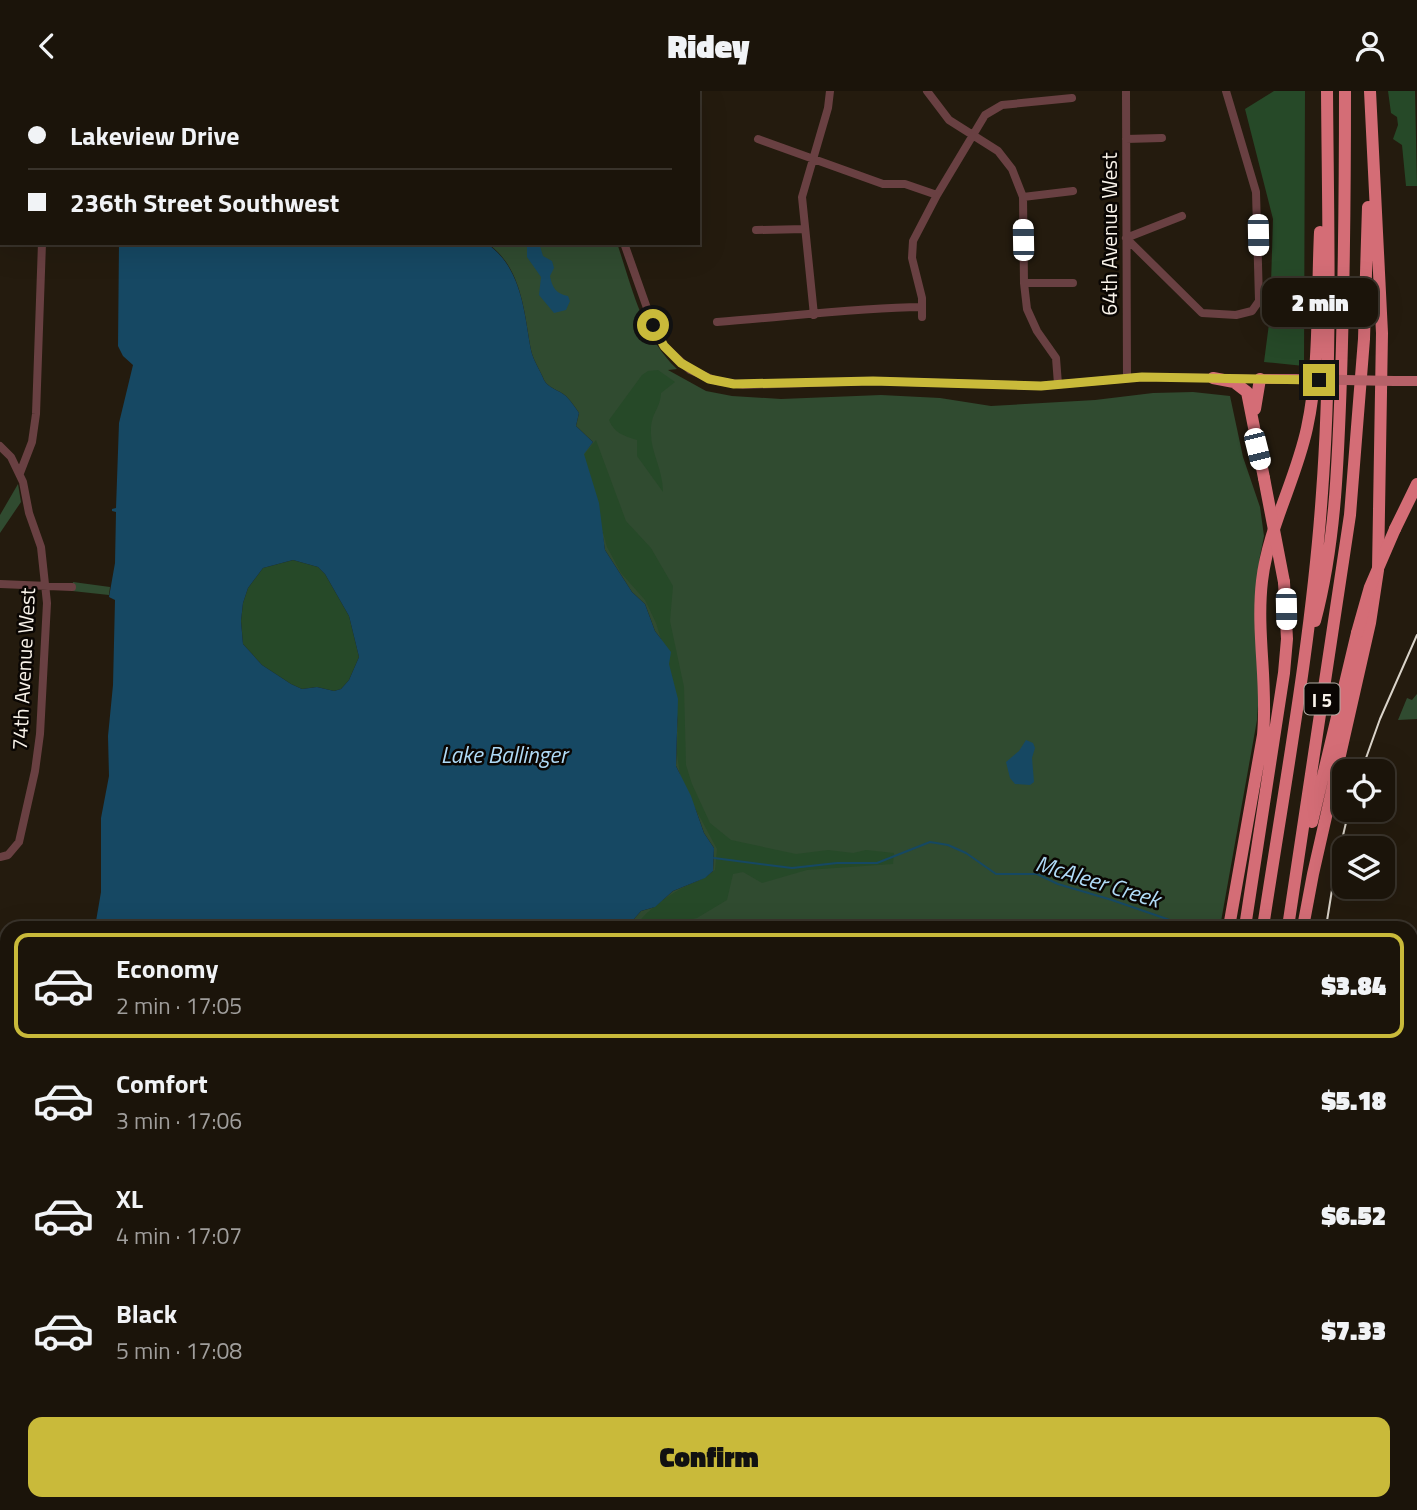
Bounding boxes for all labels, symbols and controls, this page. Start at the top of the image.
text: Ridey [668,22,749,70]
icon: back [28,27,66,65]
icon: person [1351,27,1389,65]
text: Lakeview Drive [70,116,240,155]
street label: 64th Avenue West [1093,152,1125,316]
text: 236th Street Southwest [70,183,339,222]
car [1248,214,1269,256]
car [1013,219,1034,261]
callout: 2 min [1261,279,1377,327]
text: 2 min [1291,285,1349,320]
route start [637,309,669,341]
route end [1303,364,1335,396]
car [1242,426,1273,472]
street label: 74th Avenue West [3,586,43,751]
car [1276,588,1297,630]
road number: I 5 [1304,684,1340,715]
water label: Lake Ballinger [441,737,570,772]
map controls [1332,759,1395,899]
button: locate [1332,759,1395,822]
button: layers [1332,836,1395,899]
water label: McAleer Creek [1031,845,1167,917]
text: Economy [116,949,218,988]
icon: car [32,954,95,1017]
text: $3.84 [1321,966,1386,1005]
text: 2 min · 17:05 [116,988,242,1023]
text: Comfort [116,1064,208,1103]
icon: car [32,1069,95,1132]
text: $5.18 [1321,1081,1386,1120]
text: 3 min · 17:06 [116,1103,242,1138]
text: XL [116,1179,143,1218]
icon: car [32,1184,95,1247]
text: $6.52 [1321,1196,1386,1235]
text: 4 min · 17:07 [116,1218,242,1253]
text: Black [116,1294,177,1333]
icon: car [32,1299,95,1362]
text: $7.33 [1321,1311,1386,1350]
text: 5 min · 17:08 [116,1333,242,1368]
button: Confirm [28,1417,1390,1497]

